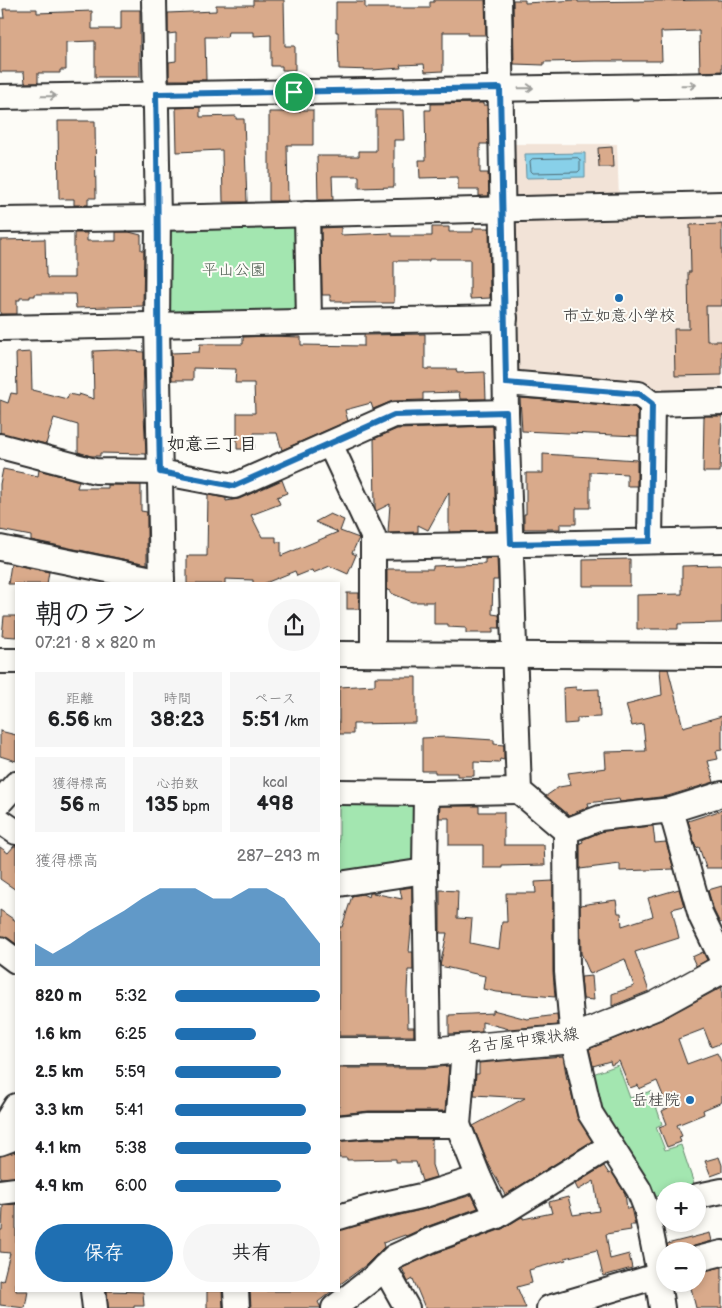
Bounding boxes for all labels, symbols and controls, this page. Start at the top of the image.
pin [273,71,315,113]
icon: arrive [280,78,308,106]
one-way arrow [680,80,696,90]
one-way arrow [518,83,534,93]
one-way arrow [40,92,56,101]
park label: 平山公園 [202,261,266,280]
marker: 市立如意小学校 [613,292,625,304]
place label: 市立如意小学校 [563,307,675,326]
district label: 如意三丁目 [167,434,257,455]
text: 朝のラン [35,598,147,631]
button: share [268,599,320,651]
text: 07:21 · 8 × 820 m [35,634,156,653]
text: 距離 [66,690,94,707]
text: 時間 [163,690,191,707]
text: ペース [255,690,296,707]
text: 6.56 [48,707,90,732]
text: 38:23 [150,707,205,732]
text: 5:51 [242,707,280,732]
text: km [90,713,112,730]
text: /km [280,713,308,730]
text: kcal [263,774,288,791]
text: 獲得標高 [52,775,108,792]
text: 心拍数 [156,775,198,792]
text: 498 [257,791,294,816]
text: 56 [60,792,85,817]
text: 135 [145,792,178,817]
text: m [85,798,100,815]
text: bpm [178,798,210,815]
text: 287–293 m [237,847,320,866]
text: 獲得標高 [35,852,99,871]
text: 820 m [35,987,82,1006]
text: 5:32 [115,987,147,1006]
text: 1.6 km [35,1025,81,1044]
text: 6:25 [115,1025,147,1044]
street label: 名古屋中環状線 [466,1025,580,1057]
text: 2.5 km [35,1063,84,1082]
text: 5:59 [115,1063,146,1082]
place label: 岳桂院 [632,1091,680,1110]
marker: 岳桂院 [684,1094,696,1106]
text: 3.3 km [35,1101,84,1120]
text: 5:41 [115,1101,143,1120]
text: 4.1 km [35,1139,81,1158]
text: 5:38 [115,1139,147,1158]
text: 4.9 km [35,1177,84,1196]
text: 6:00 [115,1177,147,1196]
map controls [656,1182,706,1292]
button: + [656,1182,706,1232]
button: 保存 [35,1224,173,1282]
button: 共有 [183,1224,320,1282]
button: − [656,1242,706,1292]

